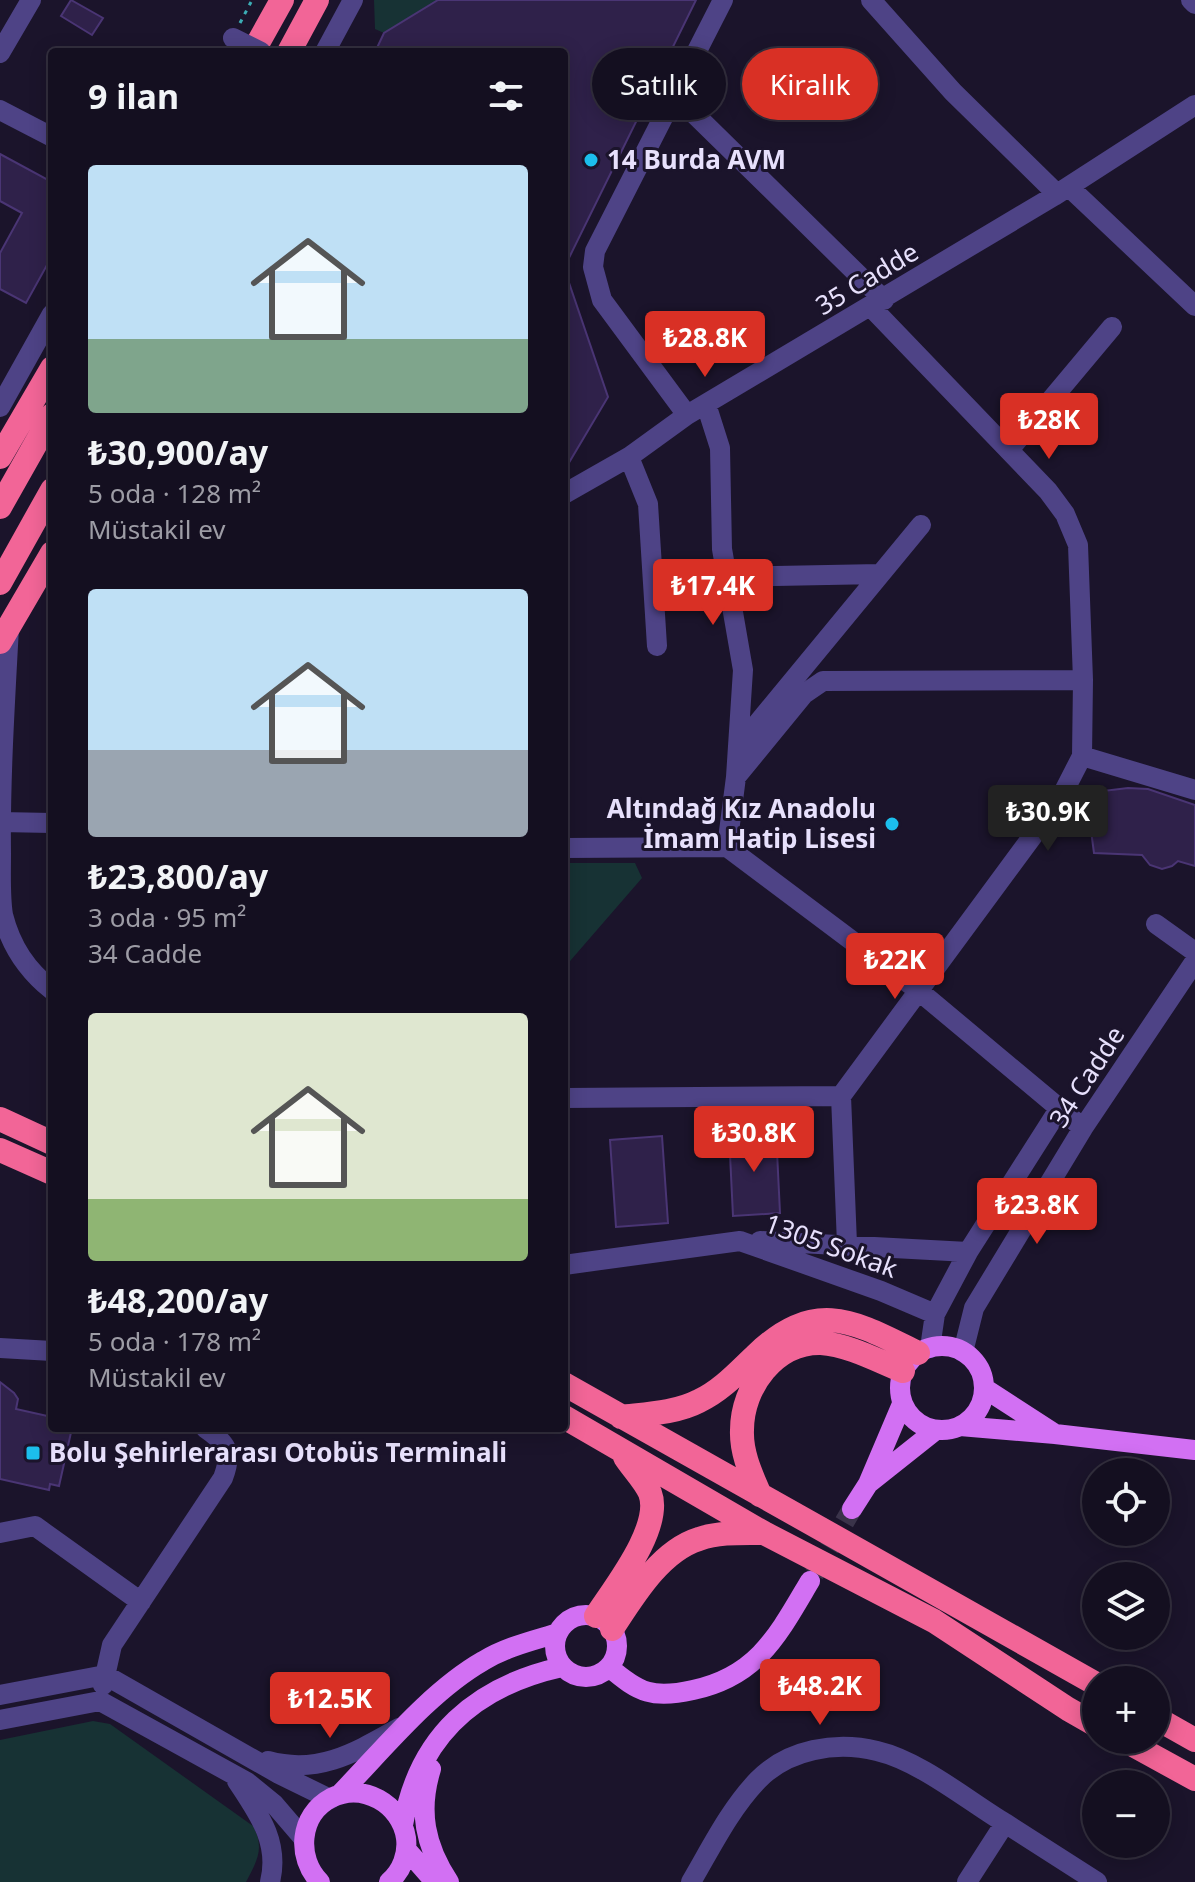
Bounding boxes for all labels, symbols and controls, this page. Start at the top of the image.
chip: Satılık [592,48,726,120]
chip: Kiralık [742,48,878,120]
text: 9 ilan [88,73,179,119]
icon: filters [484,74,528,118]
place label: 14 Burda AVM [607,141,786,177]
marker: 14 Burda AVM [582,151,600,169]
icon: home [236,217,380,361]
street label: 35 Cadde [808,233,925,323]
pin: ₺28.8K [640,311,770,379]
text: ₺28.8K [663,319,747,355]
pin: ₺28K [1002,393,1096,461]
text: ₺28K [1018,401,1080,437]
text: ₺30,900/ay [88,429,268,475]
text: 5 oda · 128 m² [88,475,261,511]
text: Müstakil ev [88,511,226,547]
pin: ₺17.4K [648,559,778,627]
text: ₺17.4K [671,567,755,603]
icon: home [236,641,380,785]
pin: ₺30.9K [983,785,1113,853]
place label: Altındağ Kız Anadolu İmam Hatip Lisesi [607,790,876,856]
text: ₺30.9K [1006,793,1090,829]
marker: Altındağ Kız Anadolu İmam Hatip Lisesi [883,815,901,833]
text: ₺23,800/ay [88,853,268,899]
text: 3 oda · 95 m² [88,899,246,935]
pin: ₺22K [848,933,942,1001]
text: 34 Cadde [88,935,202,971]
text: ₺22K [864,941,926,977]
street label: 34 Cadde [1040,1019,1132,1134]
icon: home [236,1065,380,1209]
pin: ₺30.8K [689,1106,819,1174]
text: ₺30.8K [712,1114,796,1150]
pin: ₺23.8K [972,1178,1102,1246]
text: ₺23.8K [995,1186,1079,1222]
street label: 1305 Sokak [760,1204,903,1286]
text: ₺48,200/ay [88,1277,268,1323]
text: 5 oda · 178 m² [88,1323,261,1359]
text: Müstakil ev [88,1359,226,1395]
place label: Bolu Şehirlerarası Otobüs Terminali [49,1434,507,1470]
marker: Bolu Şehirlerarası Otobüs Terminali [24,1444,42,1462]
map controls [1082,1458,1170,1858]
button: locate [1082,1458,1170,1546]
button: layers [1082,1562,1170,1650]
pin: ₺48.2K [755,1659,885,1727]
button: + [1082,1666,1170,1754]
text: ₺48.2K [778,1667,862,1703]
pin: ₺12.5K [265,1672,395,1740]
text: ₺12.5K [288,1680,372,1716]
button: − [1082,1770,1170,1858]

